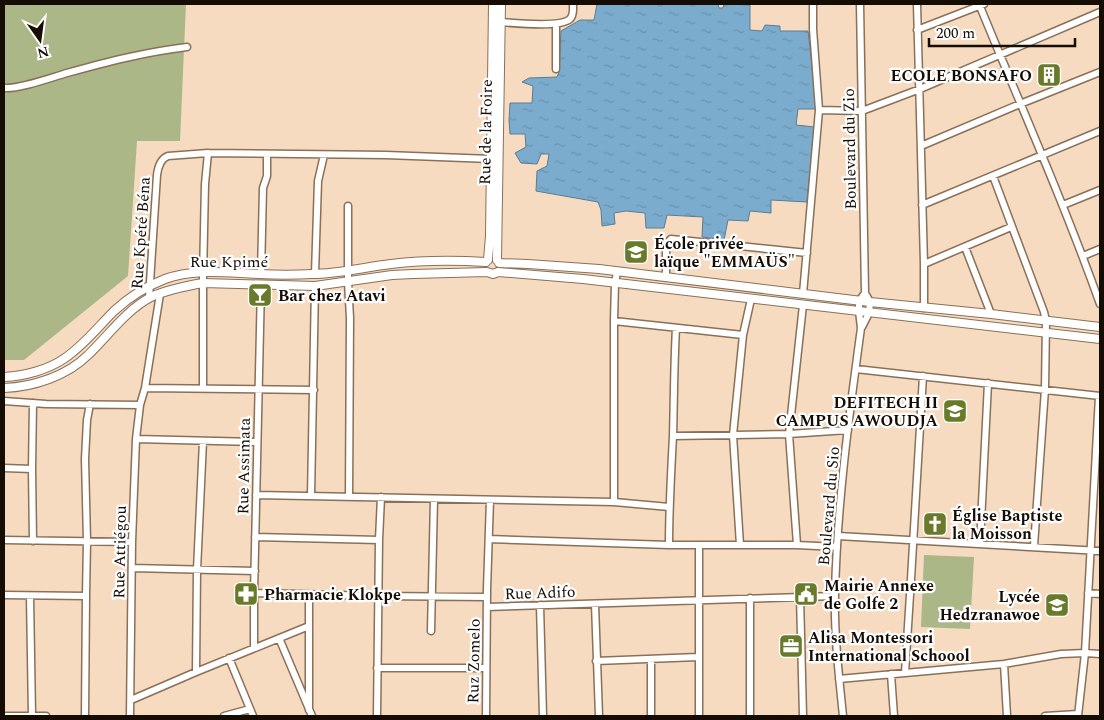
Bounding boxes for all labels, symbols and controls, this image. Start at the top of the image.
north arrow [15,15,65,65]
scale bar [929,15,1075,47]
text: 200 m [936,22,975,45]
text: N [35,41,51,64]
building icon: ECOLE BONSAFO [1036,62,1062,88]
place label: ECOLE BONSAFO [891,64,1032,88]
street label: Rue de la Foire [473,79,499,185]
street label: Boulevard du Zio [837,88,863,210]
street label: Rue Kpété Béna [125,176,157,290]
place label: École privée laïque "EMMAÜS" [654,232,795,274]
school or university icon: École privée laïque "EMMAÜS" [623,239,649,265]
street label: Rue Kpimé [190,250,268,274]
bar icon: Bar chez Atavi [247,282,273,308]
place label: Bar chez Atavi [278,284,386,308]
place label: DEFITECH II CAMPUS AWOUDJA [776,391,939,433]
school or university icon: DEFITECH II CAMPUS AWOUDJA [942,398,968,424]
street label: Rue Assimata [231,417,257,515]
street label: Boulevard du Sio [812,445,846,567]
place label: Église Baptiste la Moisson [952,504,1063,546]
street label: Rue Attiégou [107,505,133,599]
church icon: Église Baptiste la Moisson [922,511,948,537]
place label: Mairie Annexe de Golfe 2 [824,574,934,616]
street label: Rue Adifo [504,580,576,606]
pharmacy icon: Pharmacie Klokpe [233,581,259,607]
public building icon: Mairie Annexe de Golfe 2 [793,581,819,607]
place label: Pharmacie Klokpe [264,583,401,607]
place label: Lycée Hedzranawoe [939,585,1040,627]
school or university icon: Lycée Hedzranawoe [1044,592,1070,618]
street label: Ruz Zomelo [461,618,487,704]
place label: Alisa Montessori International Schoool [808,626,970,668]
office icon: Alisa Montessori International Schoool [778,633,804,659]

